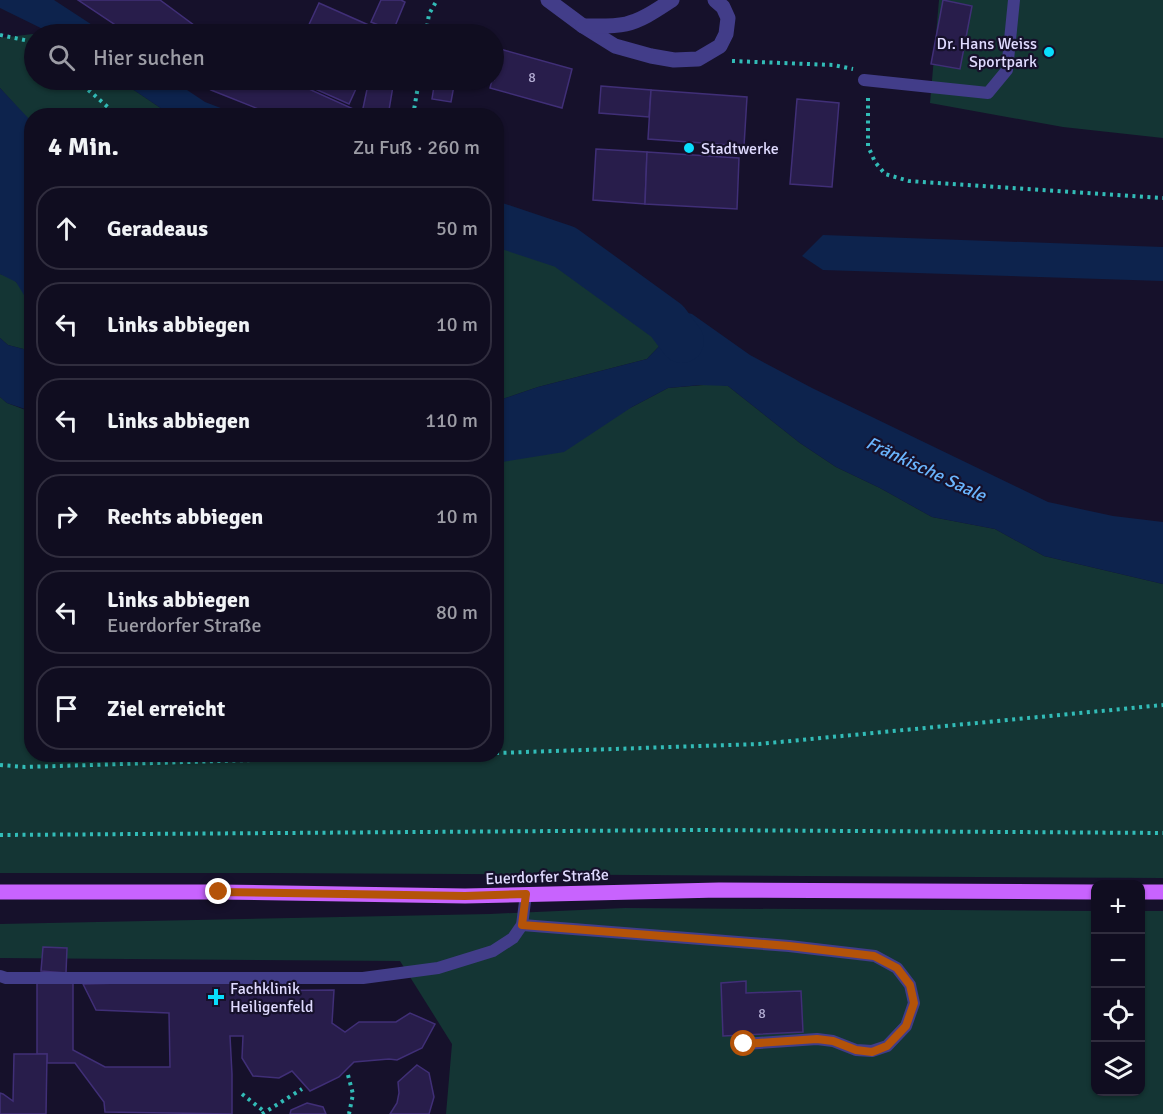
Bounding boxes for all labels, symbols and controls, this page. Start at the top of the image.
search box [24,24,504,90]
place label: Dr. Hans Weiss Sportpark [937,34,1037,72]
icon: search [45,41,78,74]
text: Hier suchen [93,44,205,71]
marker: Dr. Hans Weiss Sportpark [1042,45,1056,59]
house number: 8 [528,69,536,86]
text: 4 Min. [48,131,119,163]
text: Zu Fuß · 260 m [353,135,480,160]
place label: Stadtwerke [701,139,779,159]
marker: Stadtwerke [682,141,696,155]
icon: ahead [50,212,83,245]
text: Geradeaus [107,215,208,242]
text: 50 m [436,216,478,241]
icon: left [50,308,83,341]
text: Links abbiegen [107,311,250,338]
text: 10 m [436,312,478,337]
icon: left [50,404,83,437]
text: Links abbiegen [107,407,250,434]
text: 110 m [425,408,478,433]
water label: Fränkische Saale [863,432,990,507]
icon: right [50,500,83,533]
text: Rechts abbiegen [107,503,263,530]
text: 10 m [436,504,478,529]
text: Links abbiegen [107,586,250,613]
icon: left [50,596,83,629]
text: 80 m [436,600,478,625]
text: Euerdorfer Straße [107,613,261,638]
icon: arrive [50,692,83,725]
text: Ziel erreicht [107,695,225,722]
street label: Euerdorfer Straße [485,865,609,889]
route end [205,878,231,904]
map controls [1091,880,1145,1096]
button: + [1091,880,1145,934]
button: − [1091,934,1145,988]
place label: Fachklinik Heiligenfeld [230,979,314,1017]
marker: Fachklinik Heiligenfeld [207,988,225,1006]
button: locate [1091,988,1145,1042]
house number: 8 [758,1005,766,1022]
route start [730,1030,756,1056]
button: layers [1091,1042,1145,1096]

